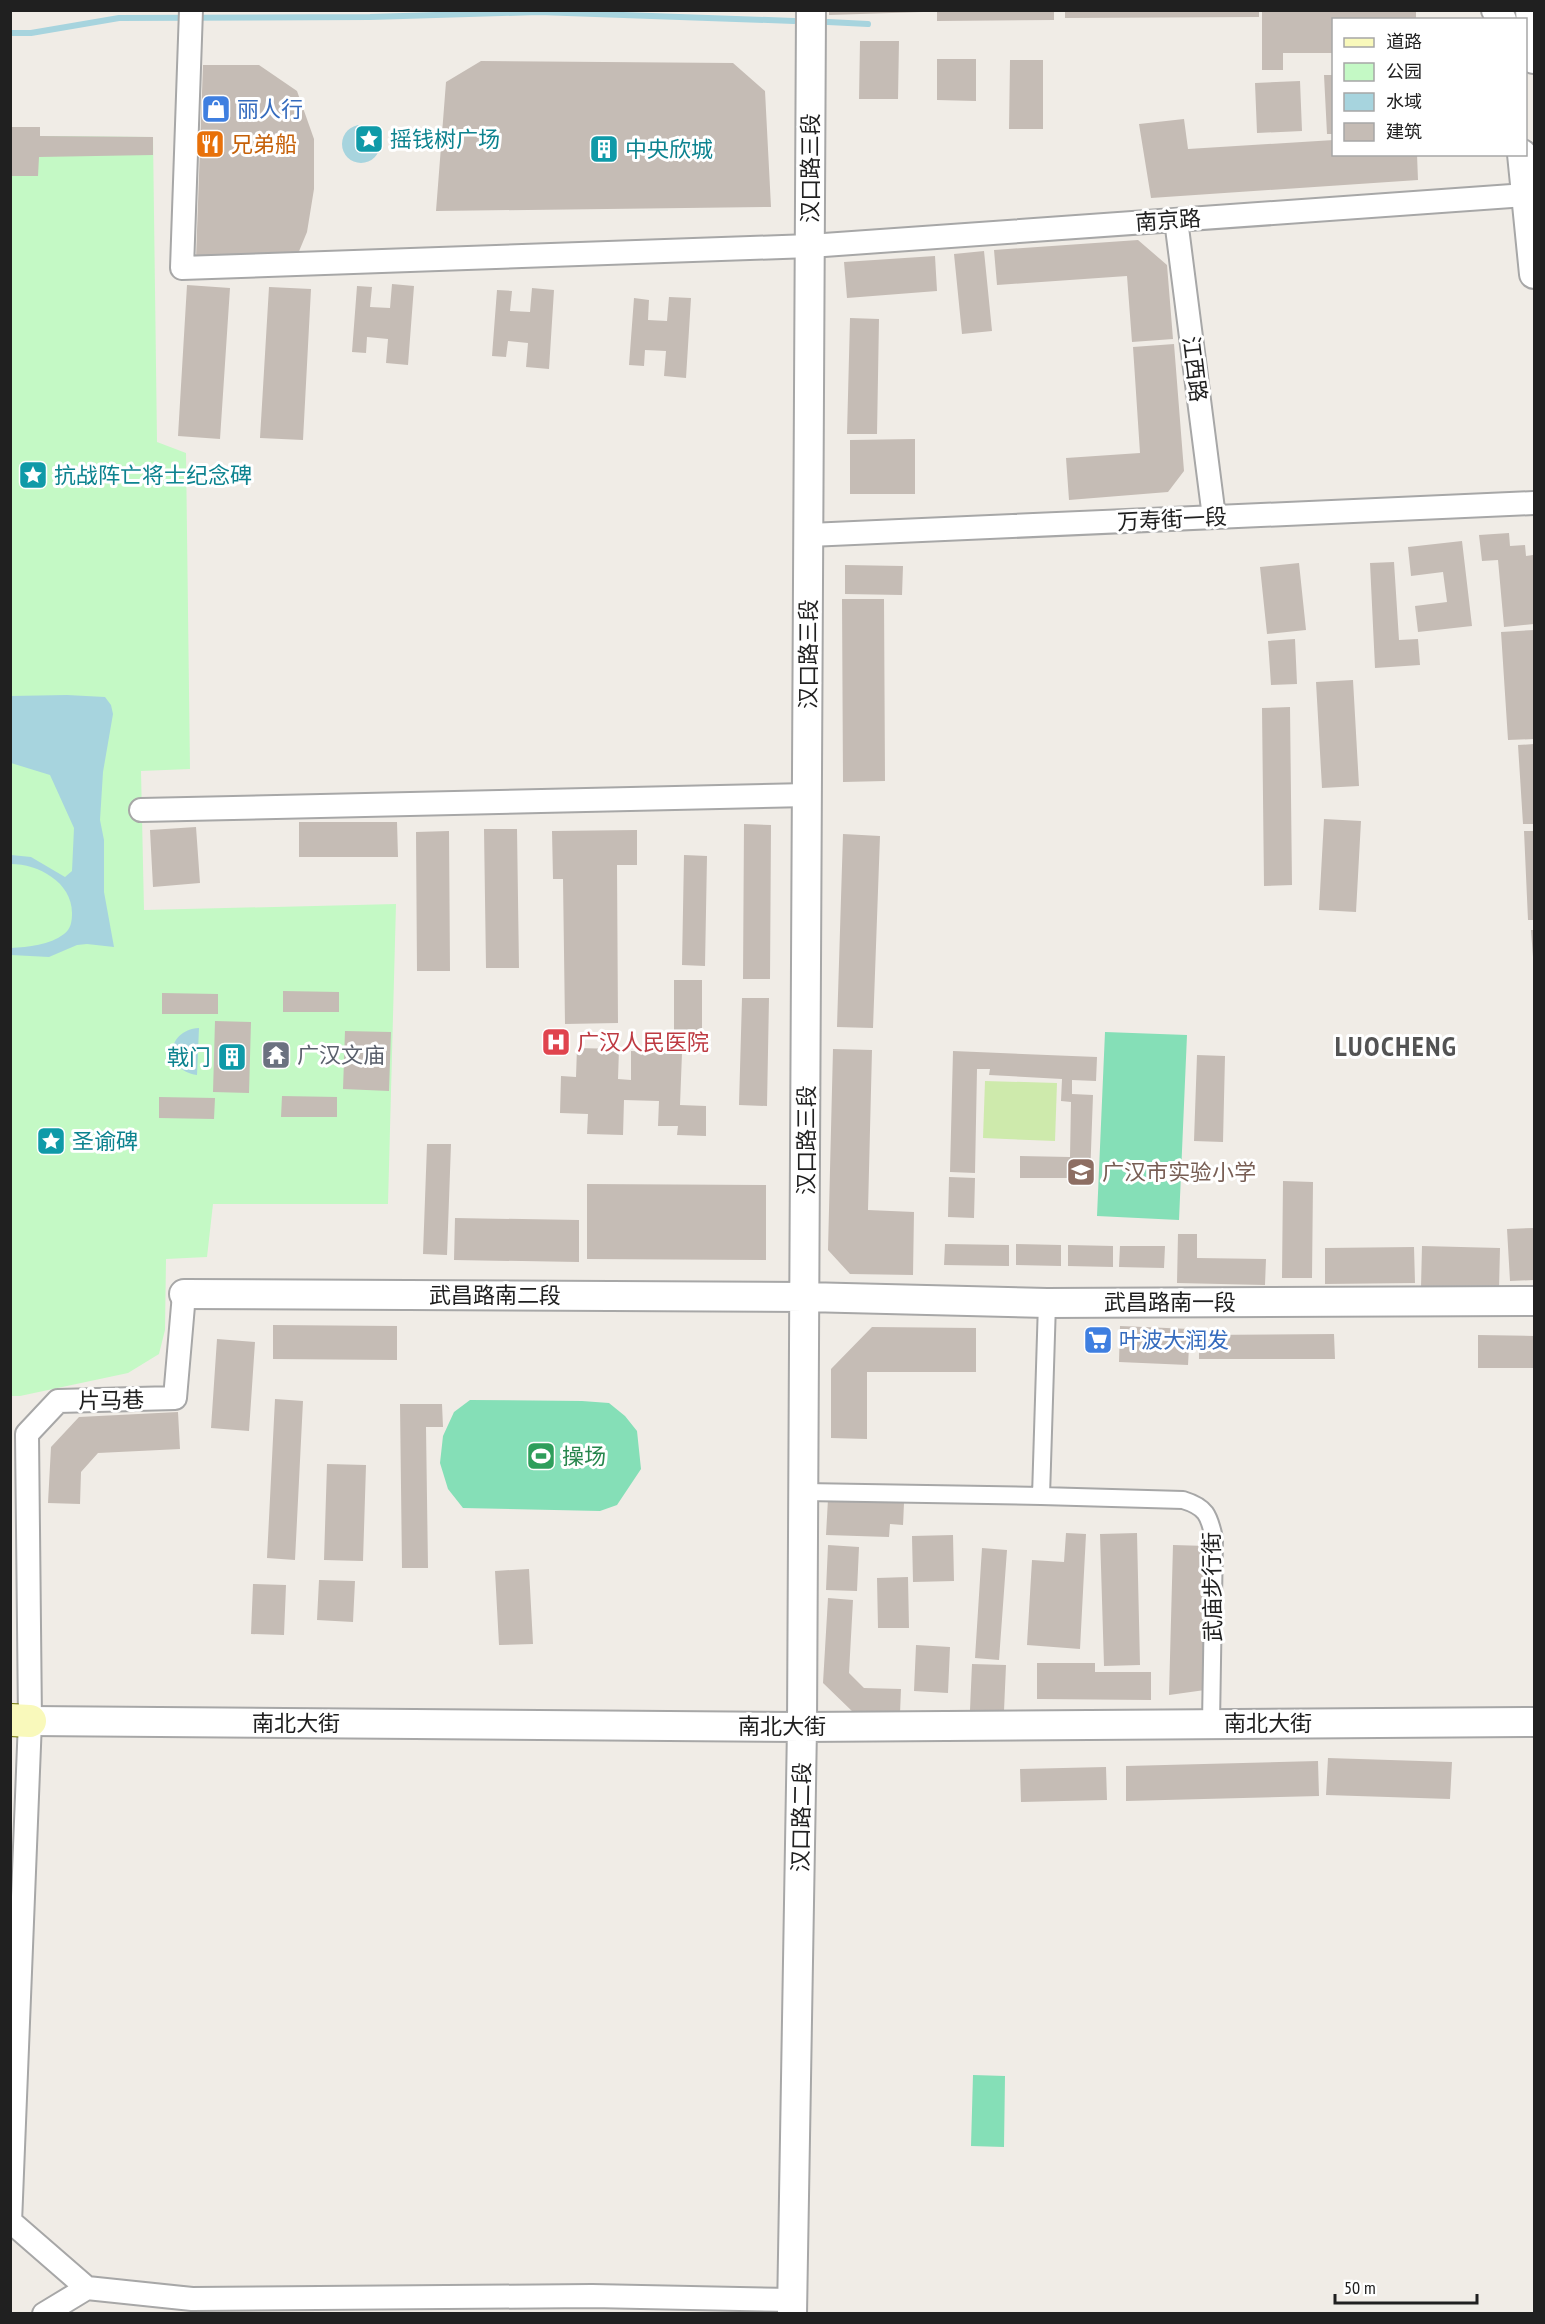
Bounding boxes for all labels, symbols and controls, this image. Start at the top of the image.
legend [1332,18,1527,156]
text: 道路 [1386,30,1422,53]
text: 公园 [1386,60,1422,83]
text: 水域 [1386,90,1422,113]
shop icon: 丽人行 [200,93,232,125]
place label: 丽人行 [237,95,303,123]
street label: 汉口路三段 [796,113,824,223]
text: 建筑 [1386,120,1422,143]
place icon: 摇钱树广场 [353,123,385,155]
place label: 摇钱树广场 [390,125,500,153]
restaurant icon: 兄弟船 [194,128,226,160]
place label: 兄弟船 [231,130,297,158]
building icon: 中央欣城 [588,133,620,165]
place label: 中央欣城 [625,135,713,163]
street label: 南京路 [1134,204,1202,236]
street label: 江西路 [1177,335,1213,403]
place icon: 抗战阵亡将士纪念碑 [17,459,49,491]
place label: 抗战阵亡将士纪念碑 [54,461,252,489]
street label: 万寿街一段 [1116,502,1228,536]
street label: 汉口路三段 [794,599,822,709]
hospital icon: 广汉人民医院 [540,1026,572,1058]
district label: LUOCHENG [1335,1027,1457,1064]
place label: 广汉人民医院 [577,1028,709,1056]
temple icon: 广汉文庙 [260,1039,292,1071]
building icon: 戟门 [216,1041,248,1073]
place label: 广汉文庙 [297,1041,385,1069]
place label: 戟门 [167,1043,211,1071]
street label: 汉口路三段 [792,1085,820,1195]
place icon: 圣谕碑 [35,1125,67,1157]
place label: 圣谕碑 [72,1127,138,1155]
school or university icon: 广汉市实验小学 [1065,1156,1097,1188]
place label: 广汉市实验小学 [1102,1158,1256,1186]
street label: 武昌路南二段 [429,1281,561,1309]
street label: 武昌路南一段 [1104,1288,1236,1316]
supermarket icon: 叶波大润发 [1082,1324,1114,1356]
place label: 叶波大润发 [1119,1326,1229,1354]
street label: 片马巷 [78,1385,144,1415]
sports icon: 操场 [525,1440,557,1472]
place label: 操场 [562,1442,606,1470]
street label: 武庙步行街 [1197,1532,1227,1642]
street label: 南北大街 [252,1709,340,1737]
street label: 南北大街 [1224,1709,1312,1737]
street label: 南北大街 [738,1712,826,1740]
street label: 汉口路二段 [786,1762,816,1872]
scale bar [1335,2267,1478,2305]
text: 50 m [1344,2276,1376,2299]

